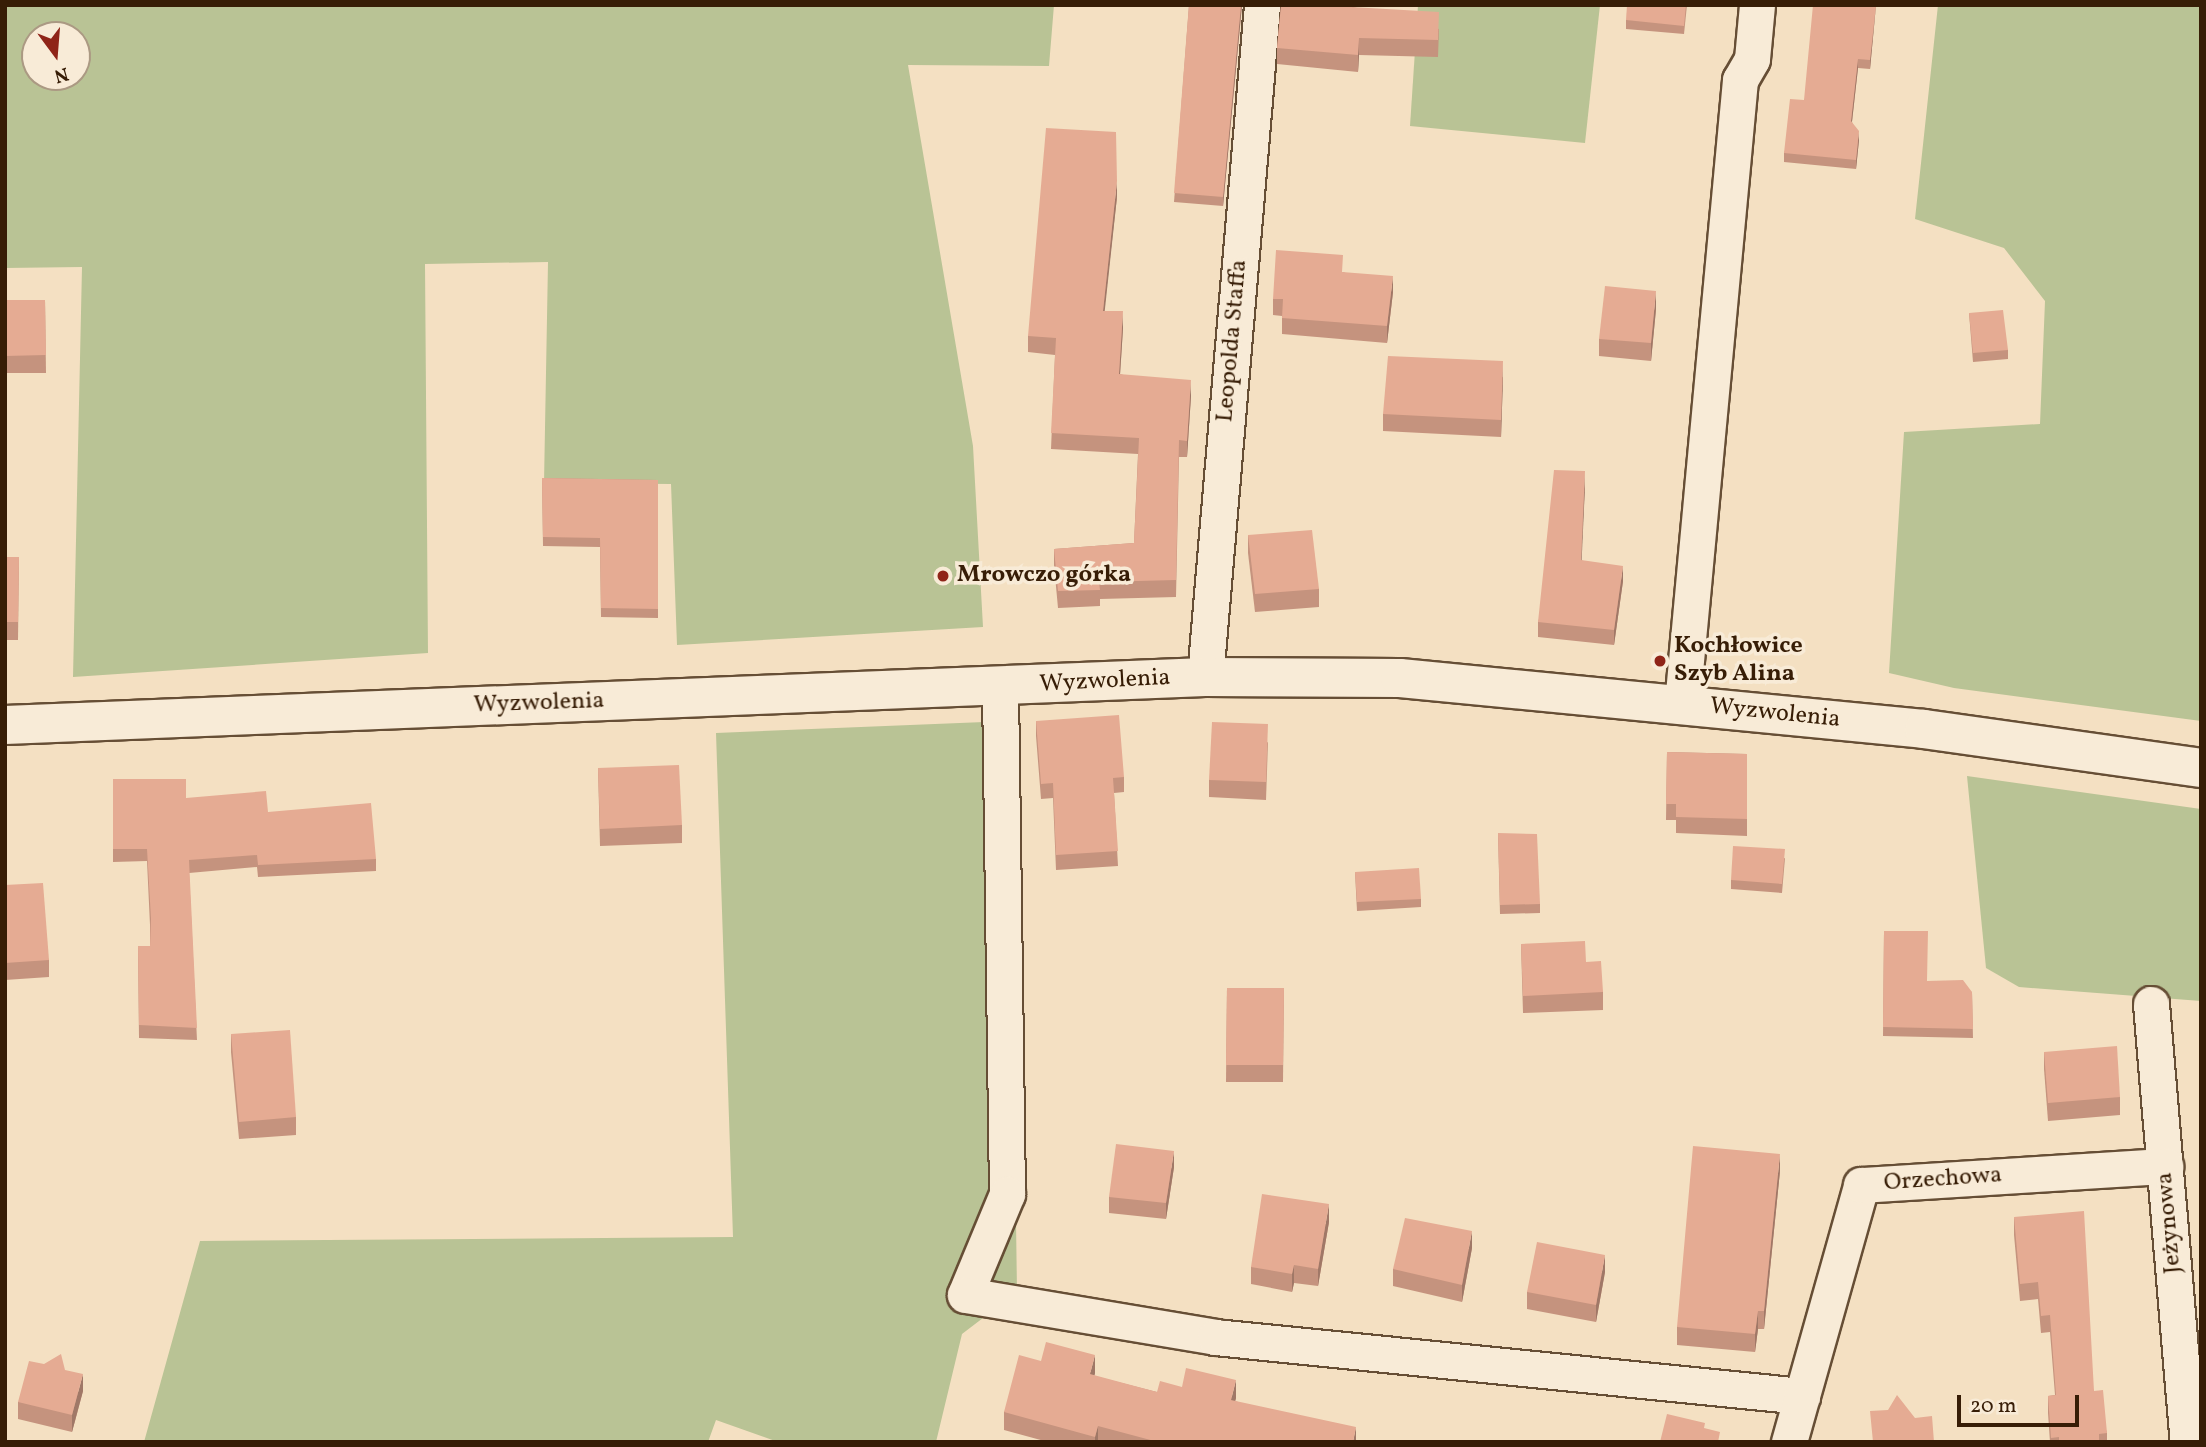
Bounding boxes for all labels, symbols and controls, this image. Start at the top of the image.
north arrow [21,21,91,91]
text: N [51,60,71,89]
street label: Leopolda Staffa [1212,259,1254,423]
place label: Mrowczo górka [957,562,1131,590]
marker: Mrowczo górka [935,568,951,584]
place label: Kochłowice Szyb Alina [1674,633,1803,689]
marker: Kochłowice Szyb Alina [1652,653,1668,669]
street label: Wyzwolenia [1039,664,1171,700]
street label: Wyzwolenia [473,687,605,721]
street label: Wyzwolenia [1708,693,1842,735]
street label: Orzechowa [1883,1162,2003,1198]
street label: Jeżynowa [2151,1171,2189,1275]
scale bar [1961,1380,2084,1424]
text: 20 m [1970,1392,2016,1421]

